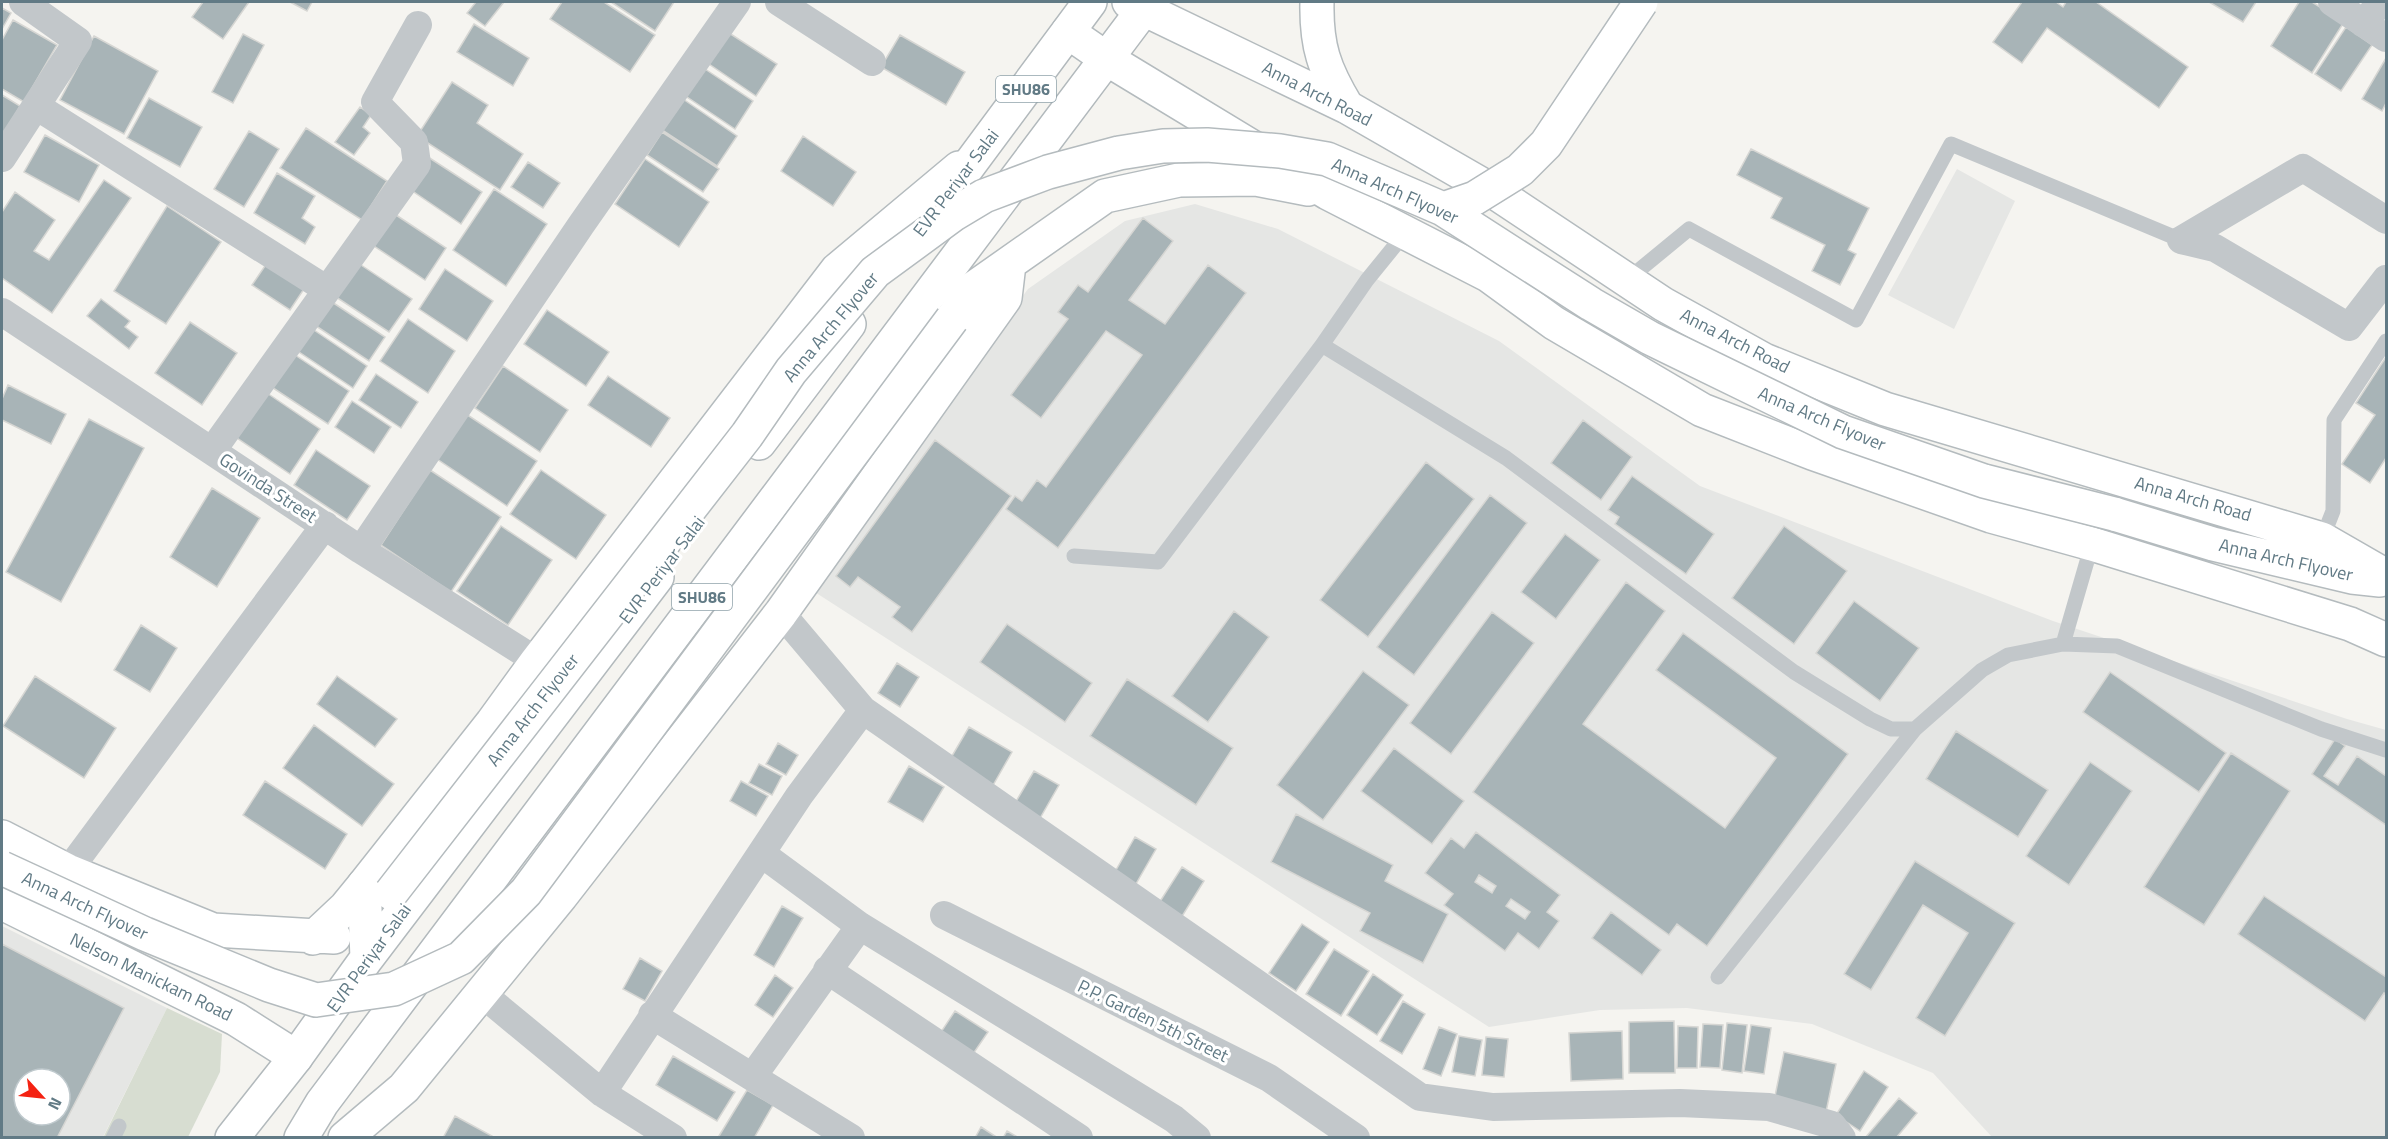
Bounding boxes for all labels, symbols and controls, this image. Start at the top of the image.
street label: Anna Arch Road [1258,54,1377,133]
road number: SHU86 [996,76,1056,102]
street label: EVR Periyar Salai [906,123,1005,242]
street label: Anna Arch Flyover [1327,150,1463,231]
street label: Anna Arch Flyover [776,266,885,388]
street label: Anna Arch Road [1676,301,1795,380]
street label: Anna Arch Flyover [1754,379,1890,458]
street label: Govinda Street [214,446,323,530]
street label: Anna Arch Road [2132,469,2255,528]
street label: EVR Periyar Salai [612,510,711,629]
street label: Anna Arch Flyover [2217,531,2356,588]
road number: SHU86 [672,584,732,610]
street label: Anna Arch Flyover [480,648,585,772]
street label: Anna Arch Flyover [18,864,153,947]
street label: EVR Periyar Salai [320,898,417,1018]
street label: Nelson Manickam Road [65,925,237,1028]
street label: P.P. Garden 5th Street [1073,972,1234,1069]
north arrow [12,1067,72,1127]
text: N [42,1093,69,1114]

